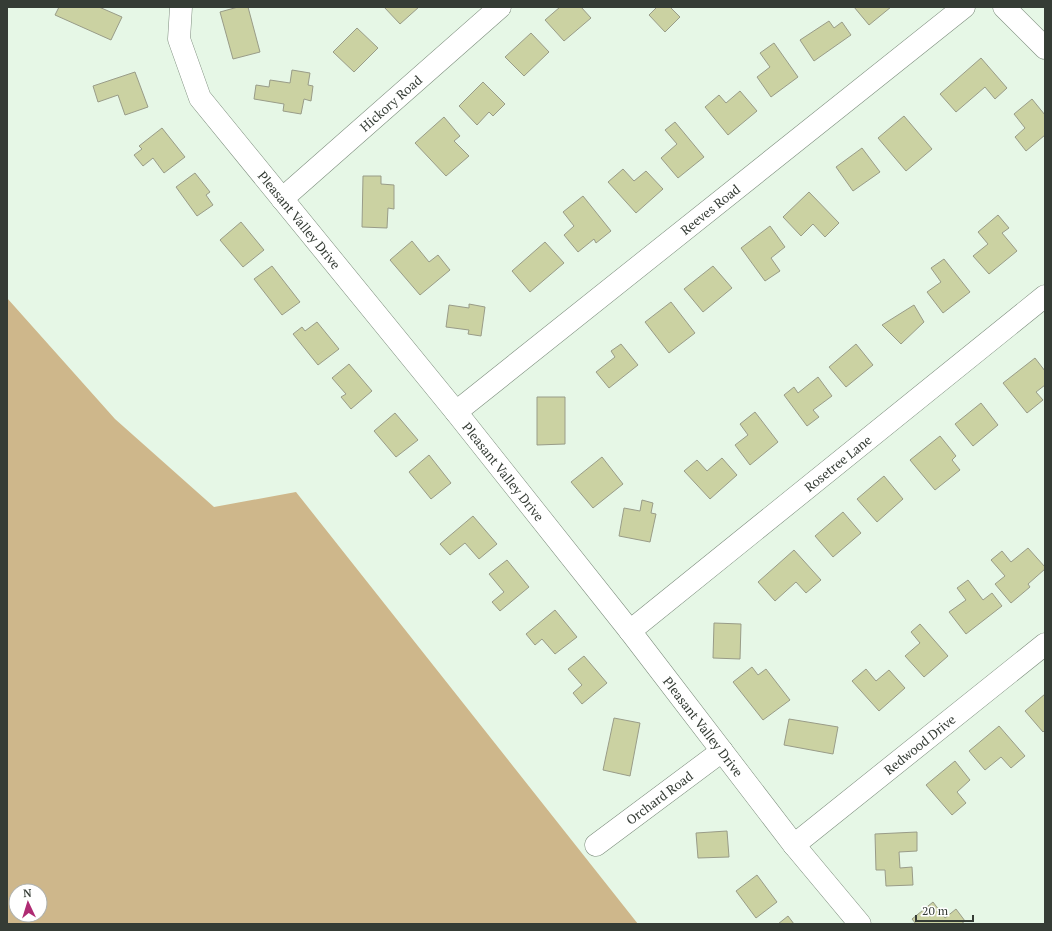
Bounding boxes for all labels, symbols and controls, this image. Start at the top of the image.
street label: Hickory Road [356,71,426,135]
street label: Pleasant Valley Drive [254,167,345,273]
street label: Reeves Road [676,180,744,239]
street label: Pleasant Valley Drive [458,418,548,525]
street label: Rosetree Lane [800,431,875,496]
street label: Pleasant Valley Drive [659,673,747,780]
street label: Redwood Drive [880,710,959,779]
street label: Orchard Road [622,767,697,829]
north arrow [8,883,48,923]
text: N [23,886,33,900]
scale bar [916,897,973,923]
text: 20 m [922,903,949,918]

